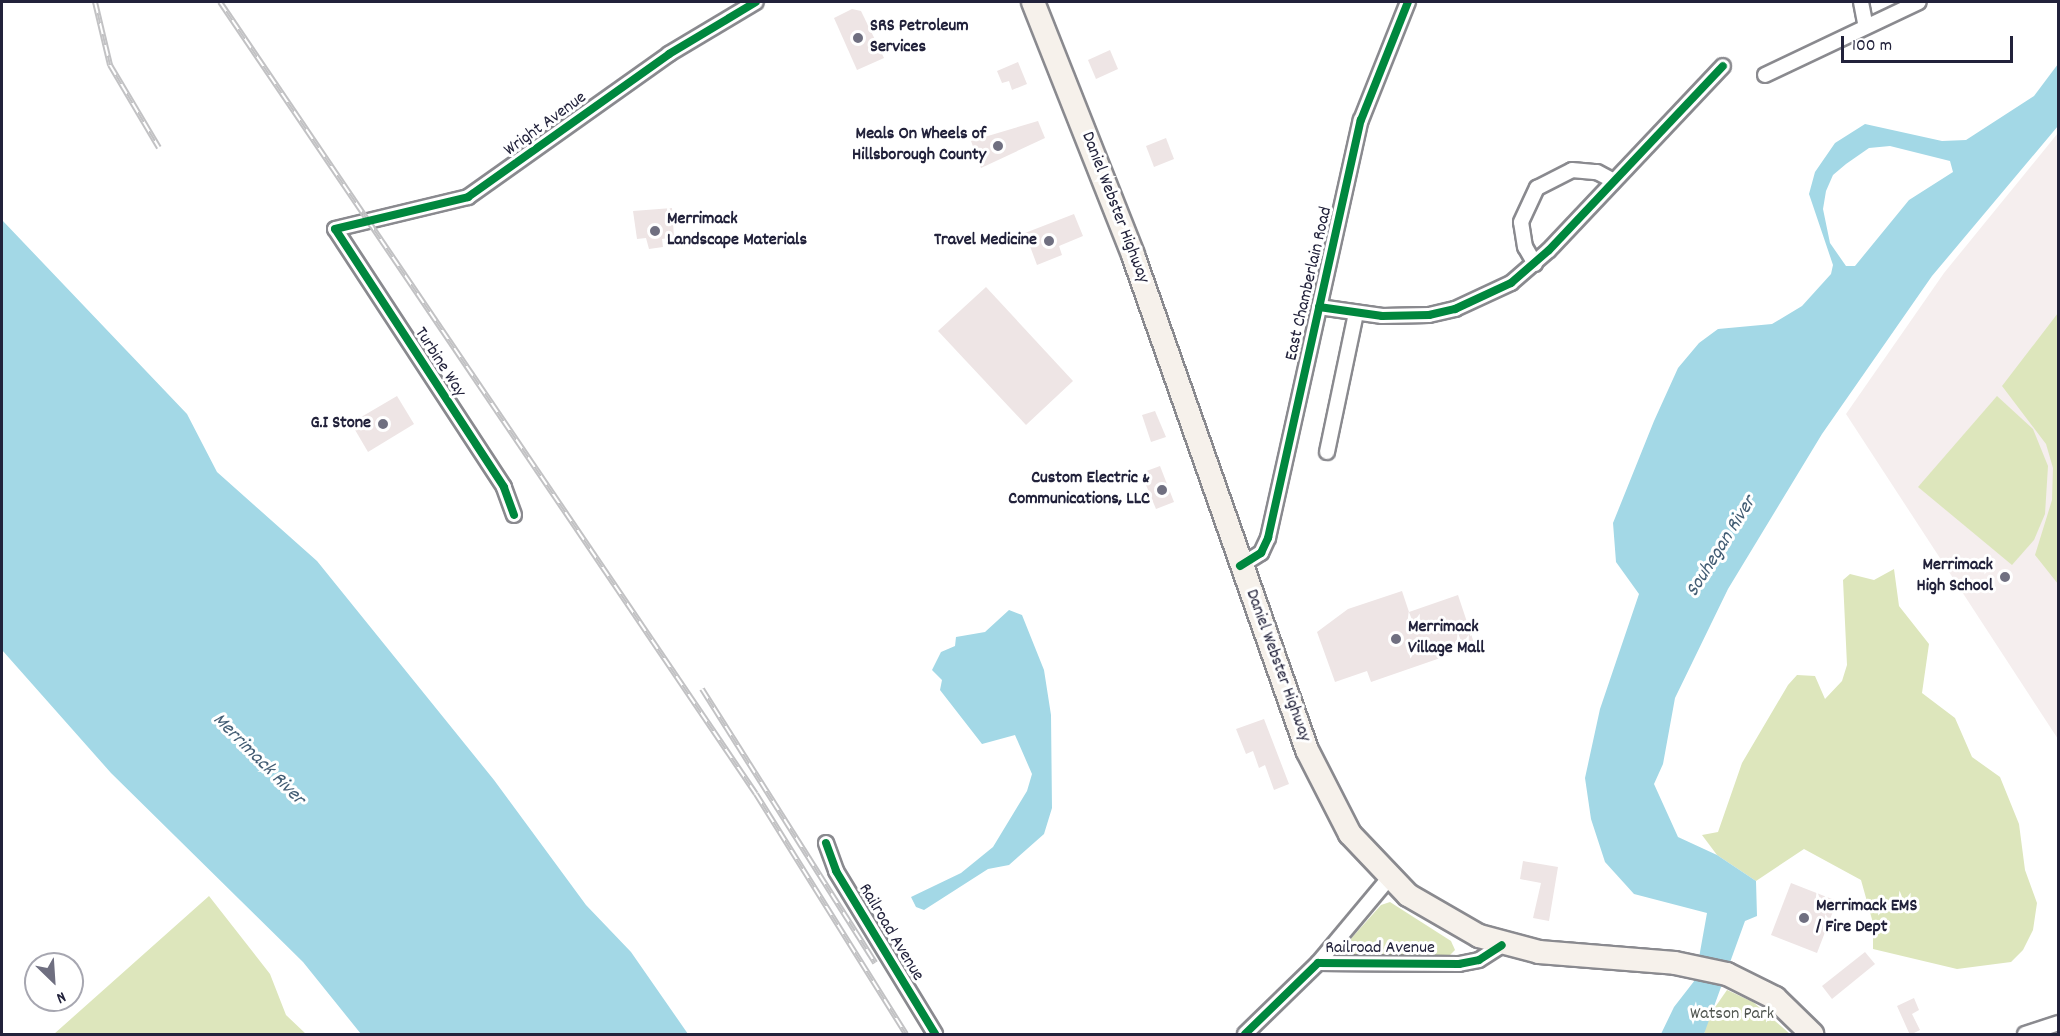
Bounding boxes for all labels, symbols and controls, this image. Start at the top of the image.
place label: SRS Petroleum Services [870,17,969,60]
scale bar [1844,24,2016,62]
marker: SRS Petroleum Services [851,31,865,45]
text: 100 m [1852,34,1892,59]
street label: Wright Avenue [501,88,591,162]
place label: Meals On Wheels of Hillsborough County [852,125,986,168]
street label: Daniel Webster Highway [1075,129,1153,287]
marker: Meals On Wheels of Hillsborough County [991,139,1005,153]
street label: East Chamberlain Road [1282,205,1338,363]
place label: Merrimack Landscape Materials [667,210,807,252]
marker: Merrimack Landscape Materials [648,224,662,238]
place label: Travel Medicine [934,230,1037,252]
marker: Travel Medicine [1042,234,1056,248]
street label: Turbine Way [408,324,470,402]
place label: G.I Stone [310,413,371,435]
marker: G.I Stone [376,417,390,431]
place label: Custom Electric & Communications, LLC [1008,469,1150,512]
marker: Custom Electric & Communications, LLC [1155,483,1169,497]
water label: Souhegan River [1682,492,1762,602]
place label: Merrimack High School [1917,556,1993,598]
marker: Merrimack High School [1998,570,2012,584]
street label: Daniel Webster Highway [1239,587,1315,745]
place label: Merrimack Village Mall [1408,618,1484,660]
marker: Merrimack Village Mall [1389,632,1403,646]
water label: Merrimack River [207,709,309,811]
street label: Railroad Avenue [852,880,928,986]
place label: Merrimack EMS / Fire Dept [1816,897,1917,940]
marker: Merrimack EMS / Fire Dept [1797,911,1811,925]
street label: Railroad Avenue [1325,938,1435,960]
north arrow [24,952,84,1012]
text: N [53,985,69,1009]
park label: Watson Park [1690,1004,1774,1026]

